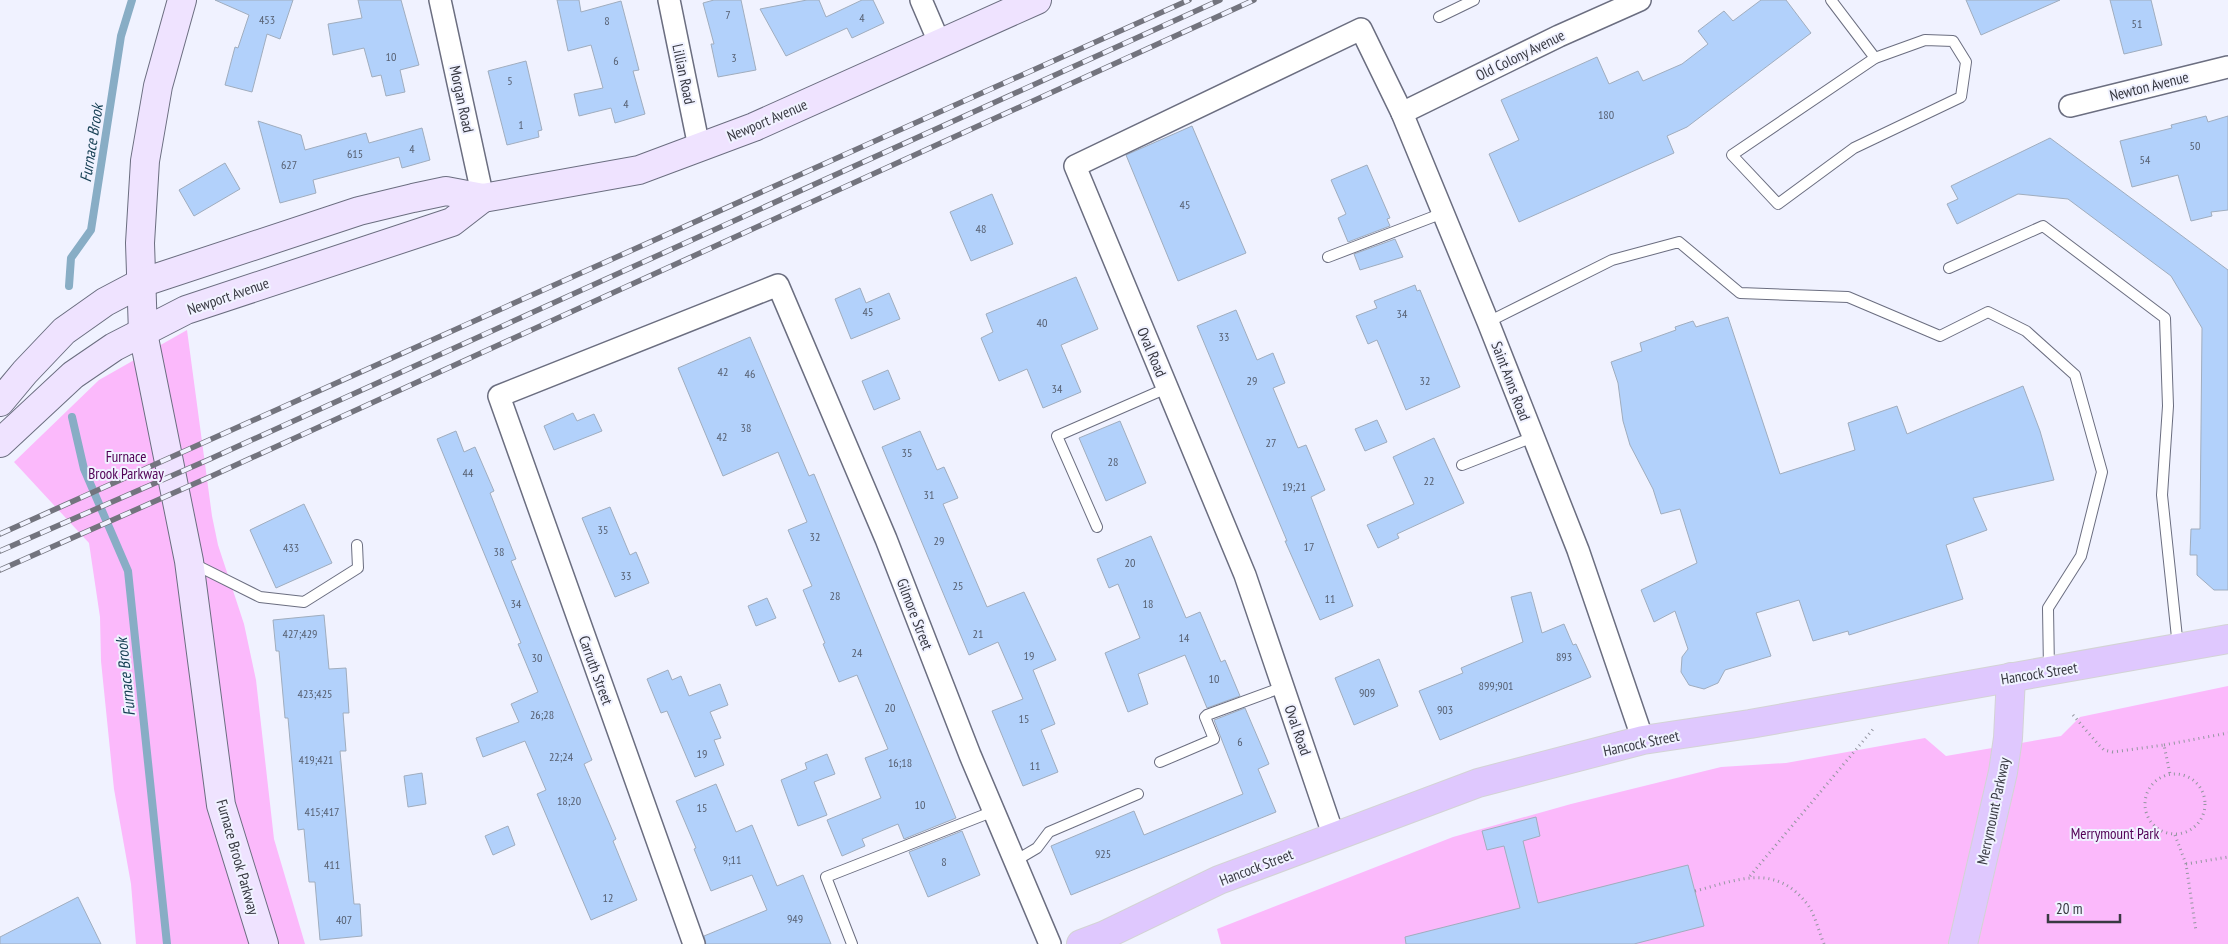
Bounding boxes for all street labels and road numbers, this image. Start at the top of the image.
street label: Old Colony Avenue [1472,25,1568,85]
street label: Lillian Road [668,42,700,106]
street label: Morgan Road [446,64,478,134]
street label: Newton Avenue [2108,67,2190,105]
street label: Newport Avenue [724,95,810,145]
street label: Newport Avenue [185,273,271,319]
street label: Oval Road [1133,324,1171,380]
street label: Saint Anns Road [1487,339,1535,423]
street label: Gilmore Street [893,576,937,652]
street label: Carruth Street [575,633,617,707]
street label: Hancock Street [1999,658,2079,688]
street label: Oval Road [1281,702,1315,758]
street label: Hancock Street [1601,726,1681,760]
street label: Merrymount Parkway [1972,755,2014,866]
street label: Furnace Brook Parkway [212,797,264,917]
street label: Hancock Street [1217,844,1295,890]

